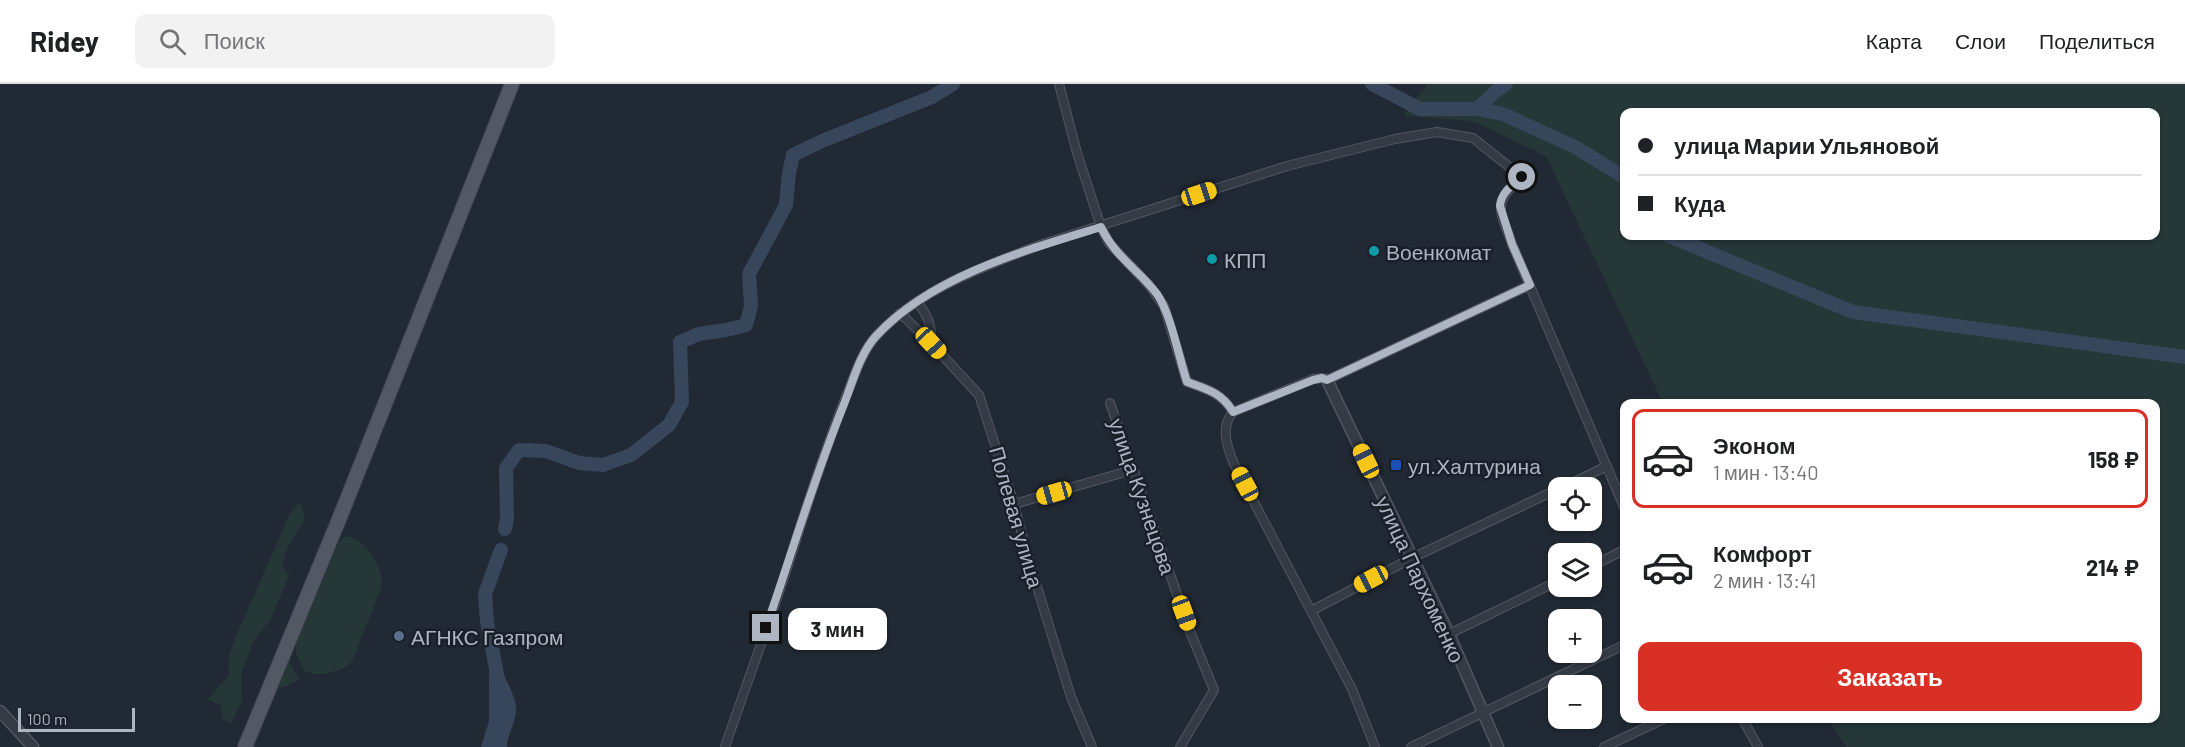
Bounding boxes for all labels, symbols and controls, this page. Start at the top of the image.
search box [135,14,555,68]
text: Ridey [30,24,99,58]
icon: search [156,25,189,58]
text: Поиск [204,27,265,53]
text: Карта [1866,28,1922,53]
text: Слои [1955,28,2006,53]
text: Поделиться [2039,28,2155,53]
text: улица Марии Ульяновой [1674,132,1939,158]
route start [1508,163,1535,190]
car [1179,180,1219,208]
text: Куда [1674,190,1725,216]
place label: Военкомат [1386,239,1492,264]
marker: Военкомат [1367,244,1381,258]
place label: КПП [1224,247,1266,272]
marker: КПП [1205,252,1219,266]
car [912,324,950,362]
street label: улица Кузнецова [1105,415,1182,578]
icon: car [1641,432,1695,486]
text: Эконом [1713,432,1796,458]
car [1350,441,1382,481]
street label: Полевая улица [985,443,1049,591]
text: 158 ₽ [2088,446,2139,472]
place label: ул.Халтурина [1408,453,1541,478]
marker: ул.Халтурина [1389,458,1403,472]
text: 1 мин · 13:40 [1713,460,1819,484]
car [1229,464,1261,504]
map controls [1548,477,1602,729]
button: locate [1548,477,1602,531]
car [1034,479,1074,507]
street label: улица Пархоменко [1371,492,1471,666]
icon: car [1641,540,1695,594]
text: Комфорт [1713,540,1812,566]
button: layers [1548,543,1602,597]
text: 214 ₽ [2086,554,2139,580]
car [1351,563,1391,595]
text: 2 мин · 13:41 [1713,568,1816,592]
car [1169,593,1199,633]
callout: 3 мин [787,607,886,649]
button: + [1548,609,1602,663]
route end [752,614,779,641]
text: 3 мин [811,617,864,641]
place label: АГНКС Газпром [411,624,563,649]
marker: АГНКС Газпром [392,629,406,643]
button: Заказать [1638,642,2142,711]
button: − [1548,675,1602,729]
scale bar [18,705,135,732]
text: 100 m [27,709,67,728]

